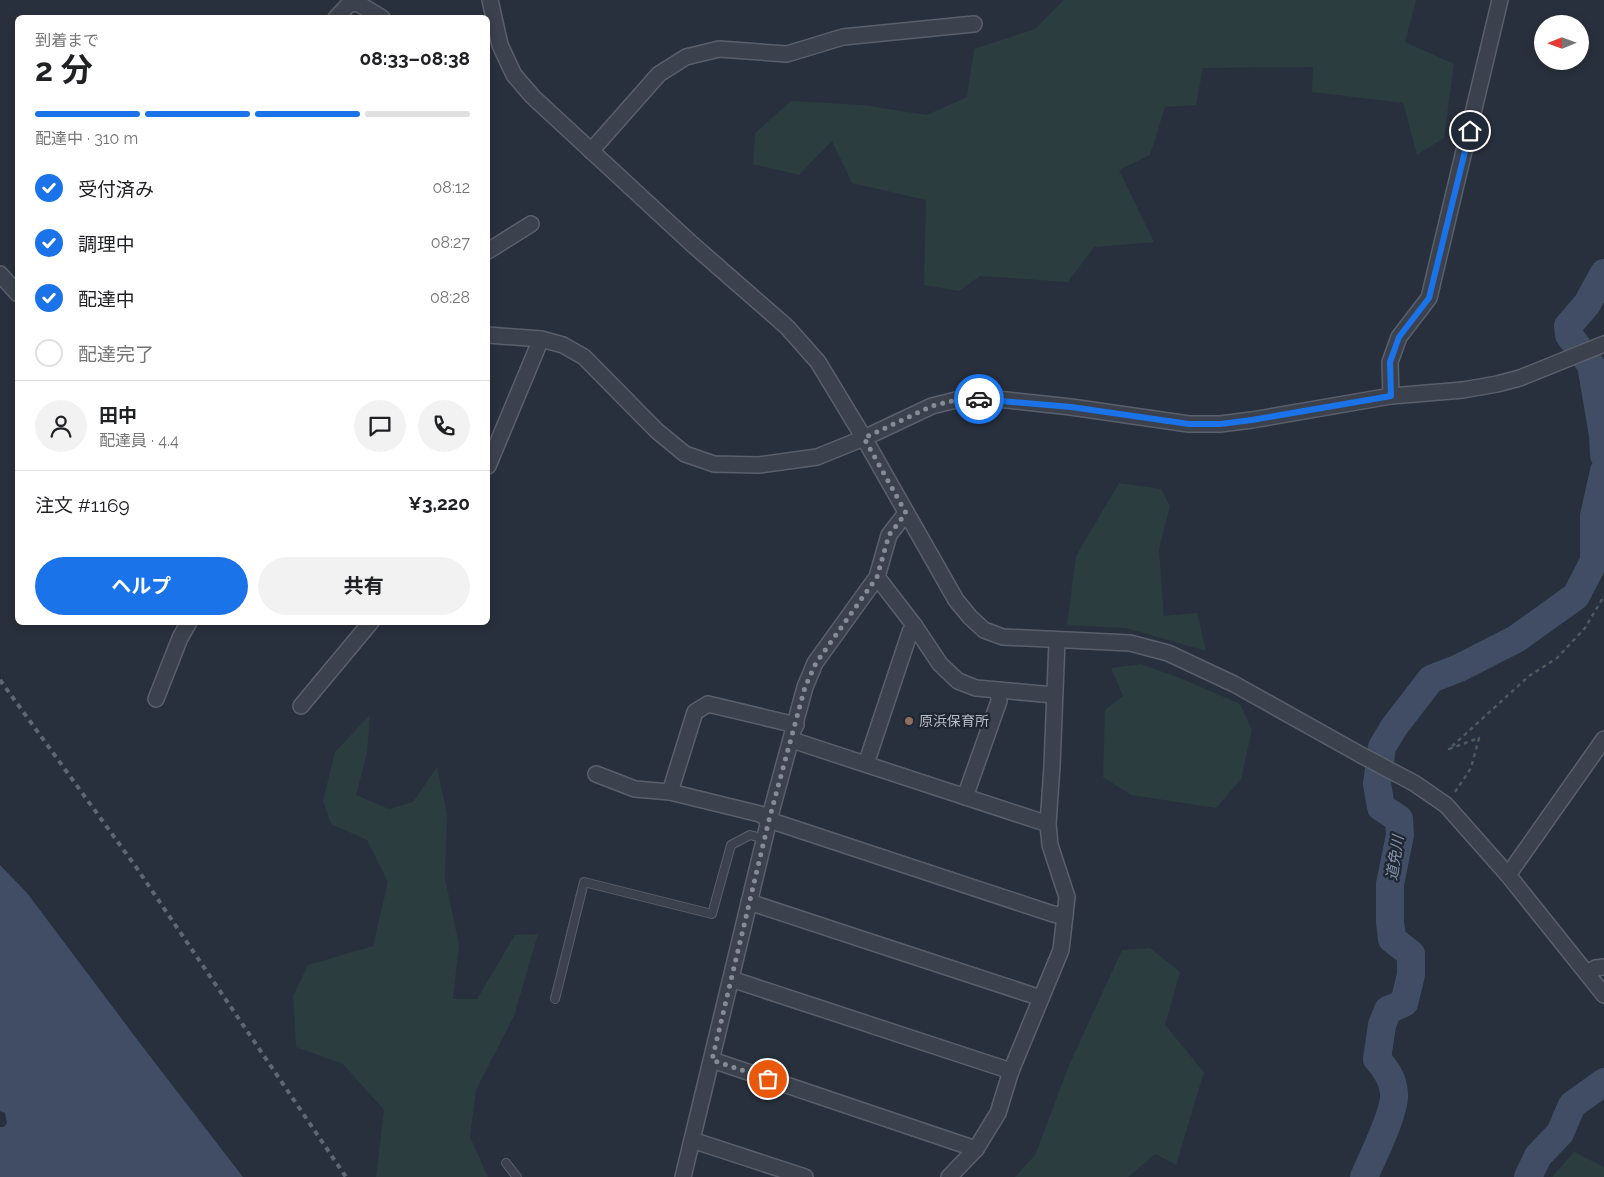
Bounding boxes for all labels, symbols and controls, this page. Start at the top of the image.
north arrow [1534,15,1589,70]
map controls [1534,15,1589,70]
text: 到着まで [35,31,99,50]
text: 08:33–08:38 [360,47,470,69]
text: 2 分 [35,51,93,88]
pin [1449,110,1491,152]
icon: home [1456,117,1484,145]
text: 配達中 · 310 m [35,129,138,148]
icon: check [35,174,63,202]
text: 受付済み [78,178,154,200]
text: 08:12 [433,178,470,197]
icon: check [35,229,63,257]
text: 調理中 [78,233,135,255]
text: 08:27 [431,233,470,252]
icon: check [35,284,63,312]
text: 配達中 [78,288,135,310]
text: 08:28 [430,288,470,307]
text: 配達完了 [78,343,154,365]
courier [954,374,1004,424]
icon: car [965,385,993,413]
button: person [35,400,87,452]
button: chat [354,400,406,452]
button: phone [418,400,470,452]
text: 田中 [99,404,137,426]
text: 配達員 · 4.4 [99,431,179,450]
text: ¥3,220 [408,492,470,514]
text: 注文 #1169 [35,494,130,516]
button: ヘルプ [35,557,248,615]
button: 共有 [258,557,470,615]
place label: 原浜保育所 [919,713,989,729]
marker: 原浜保育所 [903,715,915,727]
water label: 道免川 [1383,832,1408,882]
pin [747,1058,789,1100]
icon: bag [754,1065,782,1093]

